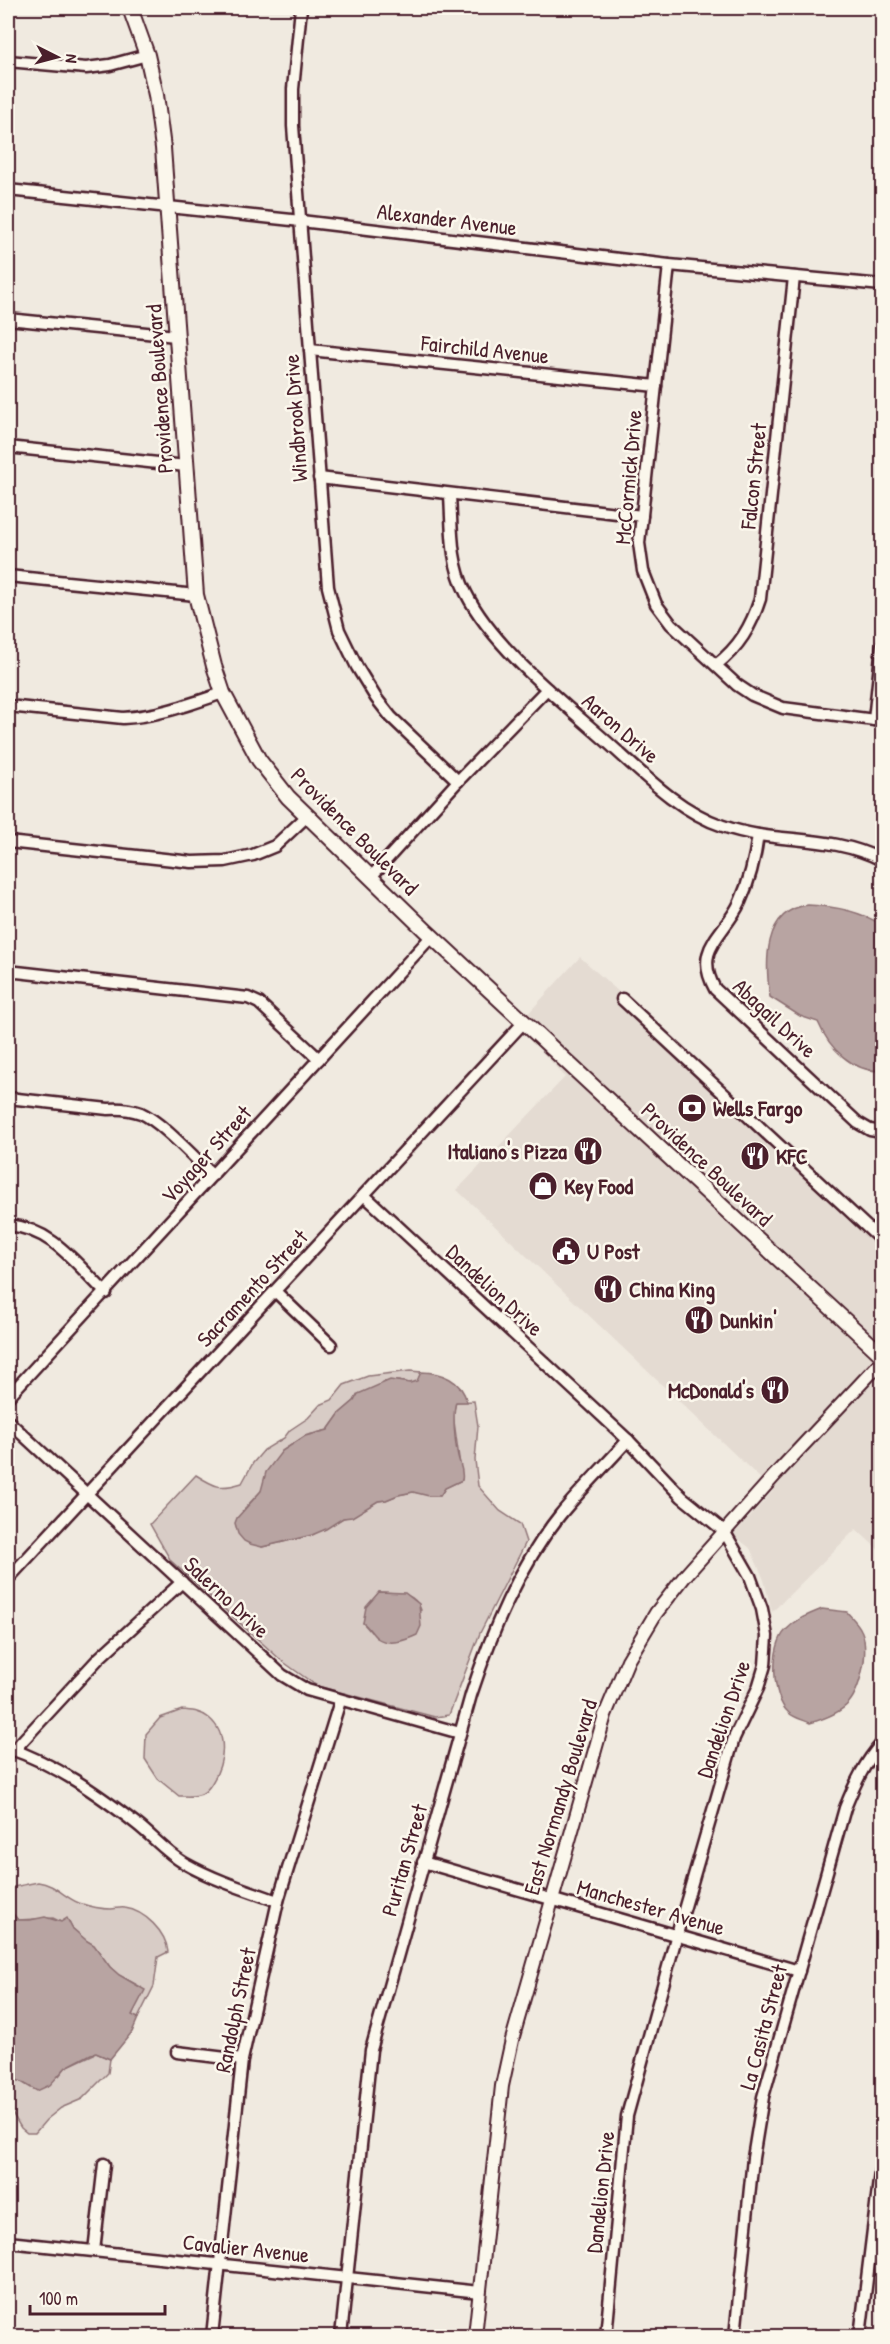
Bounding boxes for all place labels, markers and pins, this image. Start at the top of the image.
bank icon: Wells Fargo [676,1092,708,1124]
place label: Wells Fargo [713,1093,802,1124]
restaurant icon: Italiano's Pizza [572,1135,604,1167]
place label: Italiano's Pizza [447,1136,567,1166]
restaurant icon: KFC [739,1140,771,1172]
place label: KFC [776,1141,808,1171]
shop icon: Key Food [527,1170,559,1202]
place label: Key Food [564,1171,634,1202]
public building icon: U Post [550,1235,582,1267]
place label: U Post [587,1236,641,1266]
restaurant icon: China King [592,1273,624,1305]
place label: China King [629,1274,715,1305]
restaurant icon: Dunkin' [683,1304,715,1336]
place label: Dunkin' [720,1305,777,1335]
restaurant icon: McDonald's [759,1374,791,1406]
place label: McDonald's [668,1375,755,1405]

